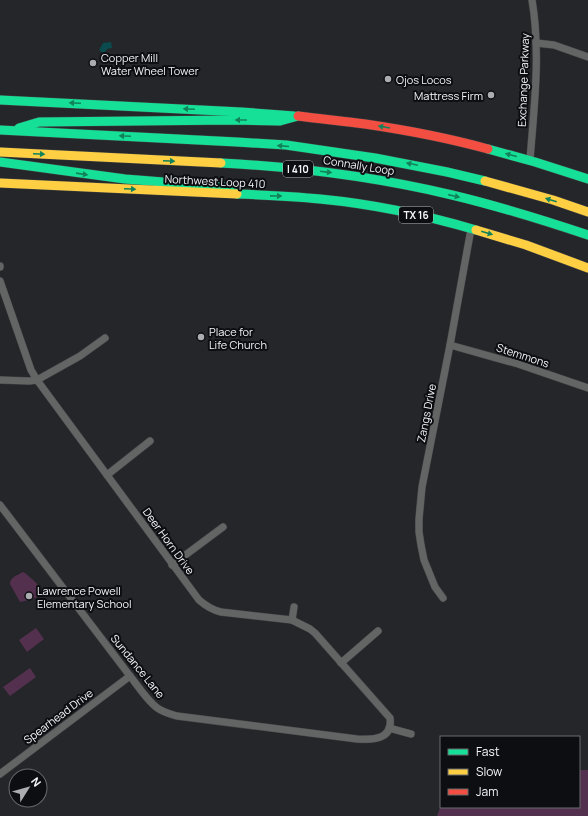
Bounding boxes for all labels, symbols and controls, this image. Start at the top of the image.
street label: Exchange Parkway [514,33,532,127]
place label: Copper Mill Water Wheel Tower [101,50,199,78]
marker: Copper Mill Water Wheel Tower [88,58,98,68]
place label: Ojos Locos [396,72,452,87]
marker: Ojos Locos [383,74,393,84]
place label: Mattress Firm [414,88,483,103]
marker: Mattress Firm [486,90,496,100]
one-way arrow [69,100,81,107]
one-way arrow [183,106,195,113]
one-way arrow [234,117,247,123]
one-way arrow [378,124,390,130]
one-way arrow [119,133,131,140]
one-way arrow [277,142,289,149]
one-way arrow [33,151,46,157]
street label: Connally Loop [322,152,396,178]
one-way arrow [504,152,516,158]
one-way arrow [163,157,175,164]
road number: I 410 [283,161,313,177]
one-way arrow [405,161,418,167]
one-way arrow [320,169,332,175]
one-way arrow [76,171,88,177]
street label: Northwest Loop 410 [164,171,266,191]
one-way arrow [124,186,136,193]
one-way arrow [270,192,282,199]
one-way arrow [448,193,460,199]
one-way arrow [545,197,557,203]
road number: TX 16 [399,207,433,223]
one-way arrow [481,230,493,236]
place label: Place for Life Church [209,324,267,352]
marker: Place for Life Church [196,332,206,342]
street label: Stemmons [495,339,552,371]
street label: Zangs Drive [413,382,439,444]
street label: Deer Horn Drive [140,505,199,578]
place label: Lawrence Powell Elementary School [37,583,132,611]
marker: Lawrence Powell Elementary School [24,591,34,601]
street label: Sundance Lane [108,631,169,702]
street label: Spearhead Drive [20,685,96,747]
legend [440,736,580,808]
text: Fast [476,743,500,760]
text: Slow [476,763,502,780]
north arrow [8,768,48,808]
text: N [28,774,45,789]
text: Jam [476,783,498,800]

